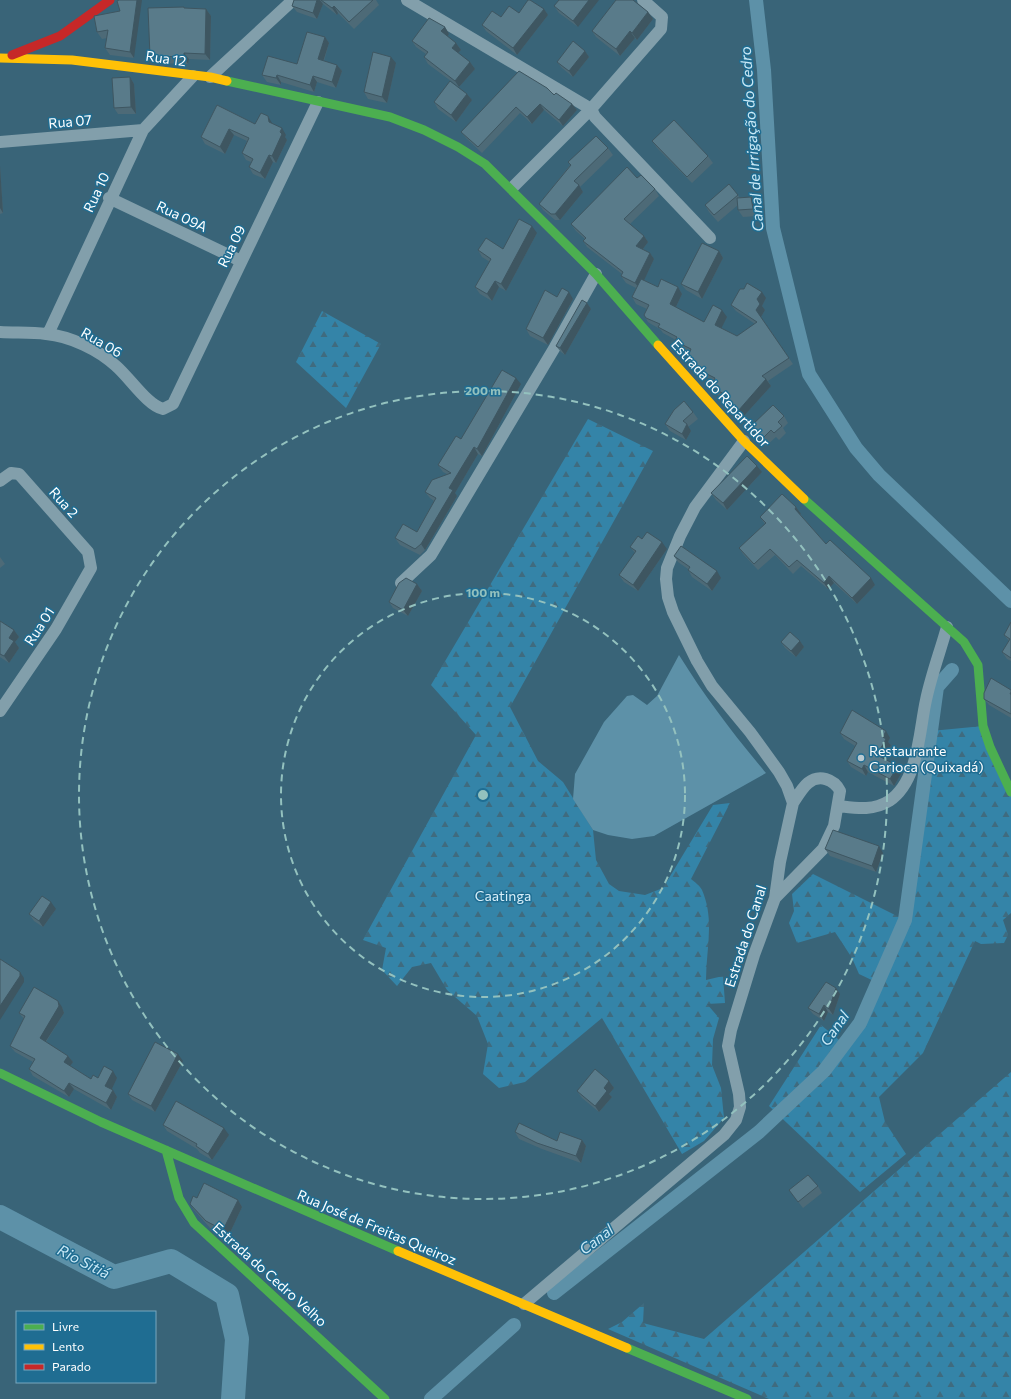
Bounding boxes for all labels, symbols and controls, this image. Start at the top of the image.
water label: Canal de Irrigação do Cedro [736,46,766,232]
street label: Rua 12 [145,47,188,69]
street label: Rua 07 [48,111,92,131]
street label: Rua 10 [79,169,113,215]
street label: Rua 09A [154,197,210,235]
street label: Rua 09 [214,222,248,270]
street label: Rua 06 [78,323,126,361]
street label: Estrada do Repartidor [668,336,774,451]
text: 200 m [465,383,501,397]
street label: Rua 2 [46,483,82,521]
text: 100 m [466,585,500,599]
street label: Rua 01 [20,604,58,648]
place label: Restaurante Carioca (Quixadá) [869,742,984,775]
marker: Restaurante Carioca (Quixadá) [856,753,866,763]
centre of rings [476,788,490,802]
street label: Estrada do Canal [721,883,769,989]
park label: Caatinga [475,887,531,904]
water label: Canal [816,1006,853,1049]
street label: Rua José de Freitas Queiroz [295,1186,459,1268]
street label: Estrada do Cedro Velho [209,1218,331,1330]
water label: Canal [575,1219,618,1258]
water label: Rio Sitiá [55,1240,113,1282]
legend [16,1311,156,1383]
text: Livre [52,1319,79,1333]
text: Lento [52,1339,84,1353]
text: Parado [52,1359,91,1373]

